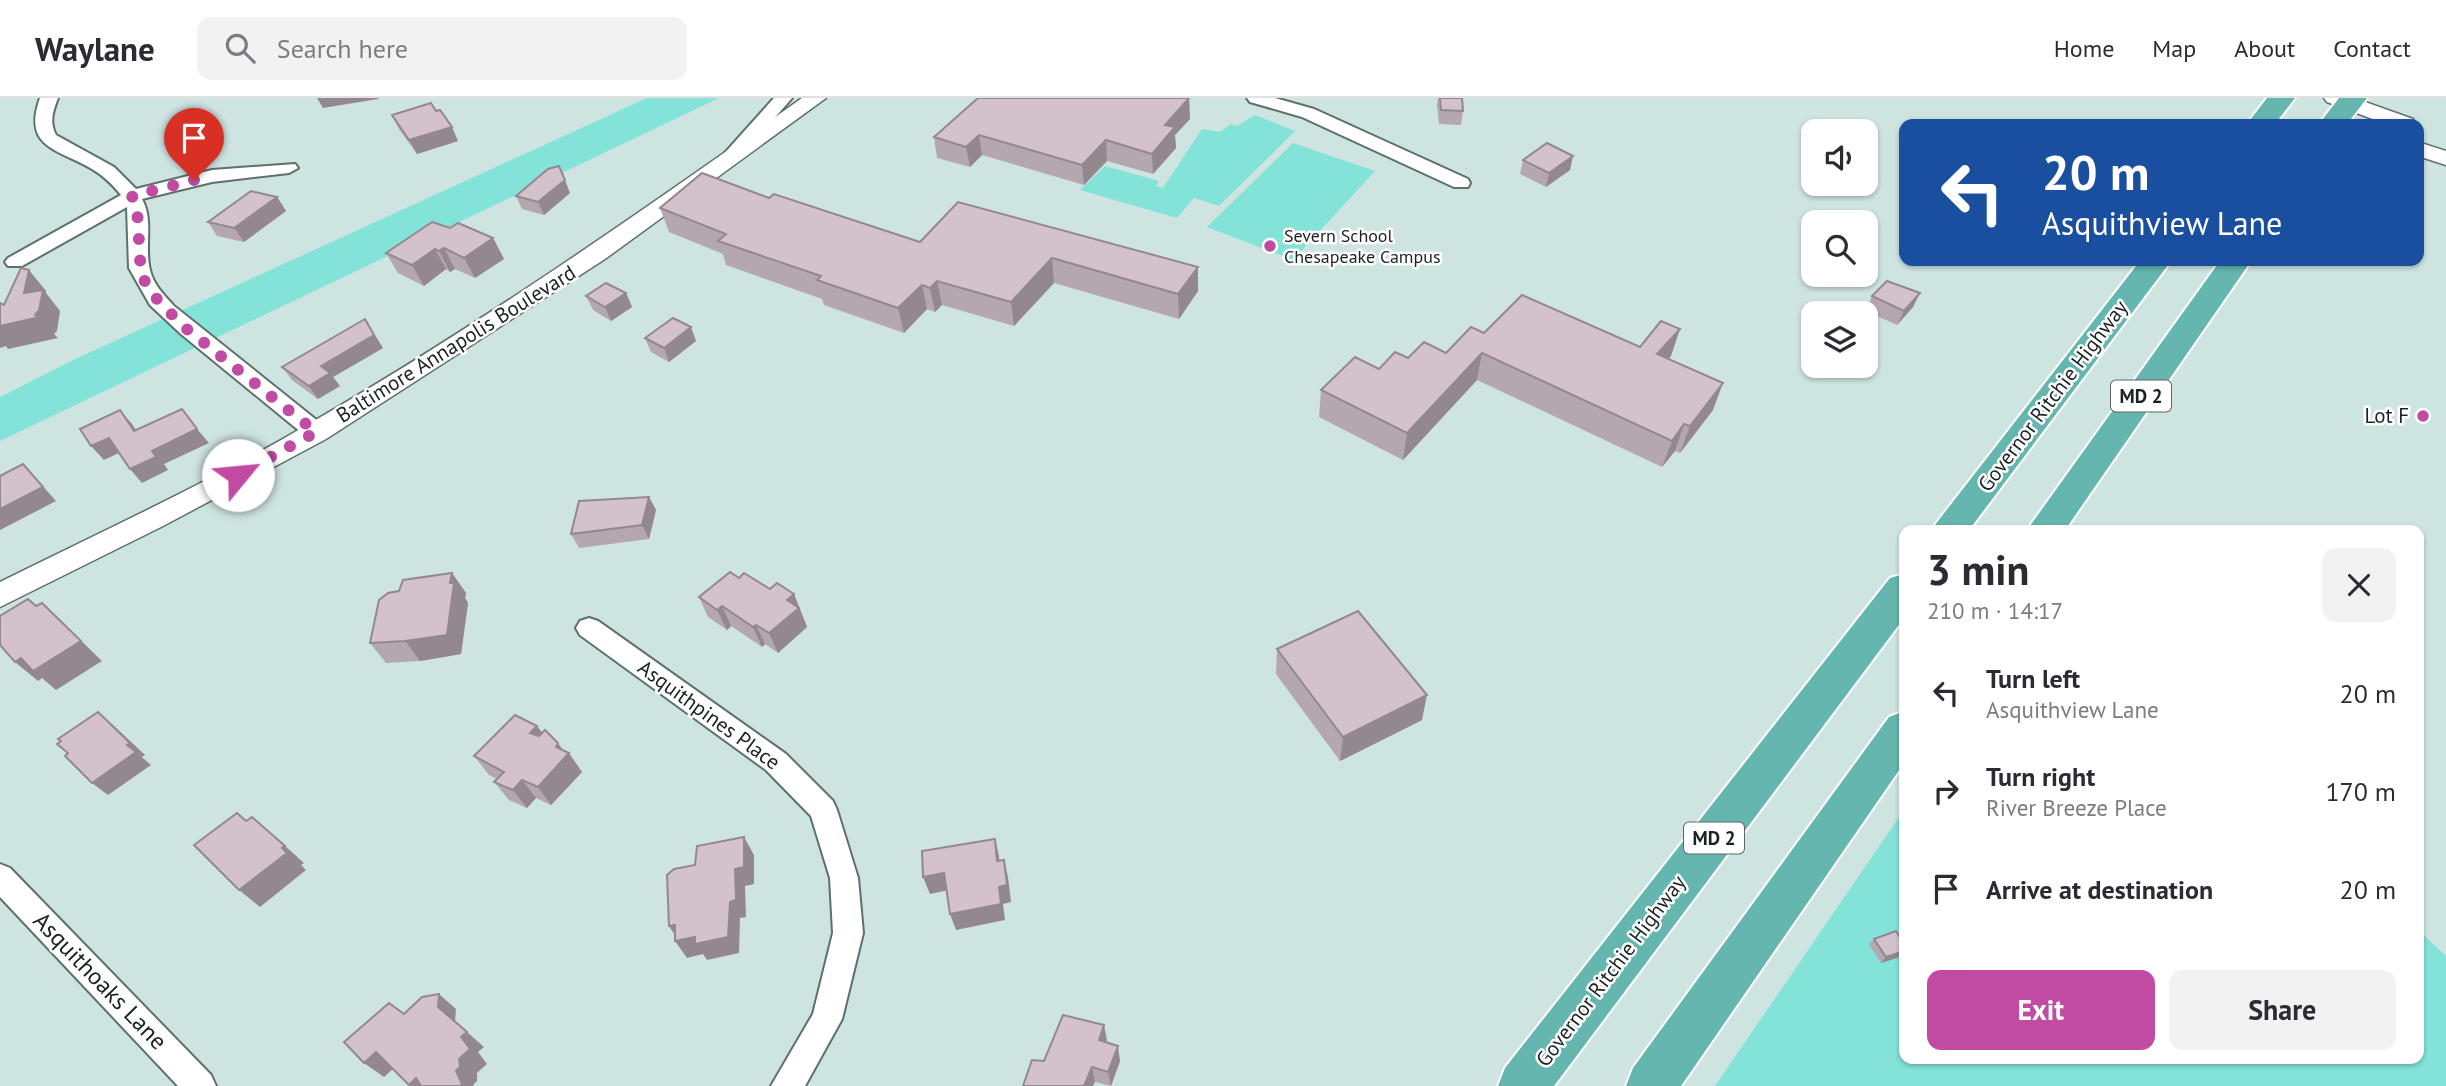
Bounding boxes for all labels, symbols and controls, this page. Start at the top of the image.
search box [197,17,687,80]
text: Waylane [35,27,155,70]
icon: search [221,29,259,67]
text: Search here [277,32,408,65]
text: Home [2054,33,2114,64]
text: Map [2152,33,2196,64]
text: About [2234,33,2295,64]
text: Contact [2333,33,2411,64]
pin [164,108,224,180]
icon: arrive [175,119,213,157]
map controls [1801,119,1878,378]
button: sound [1801,119,1878,196]
text: 20 m [2042,140,2149,204]
icon: left [1927,147,2018,238]
text: Asquithview Lane [2042,202,2282,244]
button: search [1801,210,1878,287]
place label: Severn School Chesapeake Campus [1284,224,1440,268]
marker: Severn School Chesapeake Campus [1262,238,1278,254]
street label: Baltimore Annapolis Boulevard [331,259,580,428]
street label: Governor Ritchie Highway [1972,294,2134,497]
button: layers [1801,301,1878,378]
road number: MD 2 [2111,380,2171,412]
place label: Lot F [2365,402,2409,429]
marker: Lot F [2415,408,2431,424]
position arrow [201,438,275,512]
text: 3 min [1927,542,2029,597]
button: close [2322,548,2396,622]
text: 210 m · 14:17 [1927,596,2063,625]
street label: Asquithpines Place [633,654,786,775]
text: Turn left [1986,662,2080,695]
icon: left [1927,674,1965,712]
text: 20 m [2340,677,2396,710]
text: Asquithview Lane [1986,695,2159,724]
text: Turn right [1986,760,2095,793]
icon: right [1927,772,1965,810]
text: 170 m [2325,775,2396,808]
text: River Breeze Place [1986,793,2167,822]
road number: MD 2 [1684,822,1744,853]
street label: Governor Ritchie Highway [1530,869,1692,1072]
icon: arrive [1927,870,1965,908]
text: Arrive at destination [1986,873,2213,906]
text: 20 m [2340,873,2396,906]
street label: Asquithoaks Lane [27,905,174,1056]
button: Exit [1927,970,2155,1050]
button: Share [2169,970,2396,1050]

